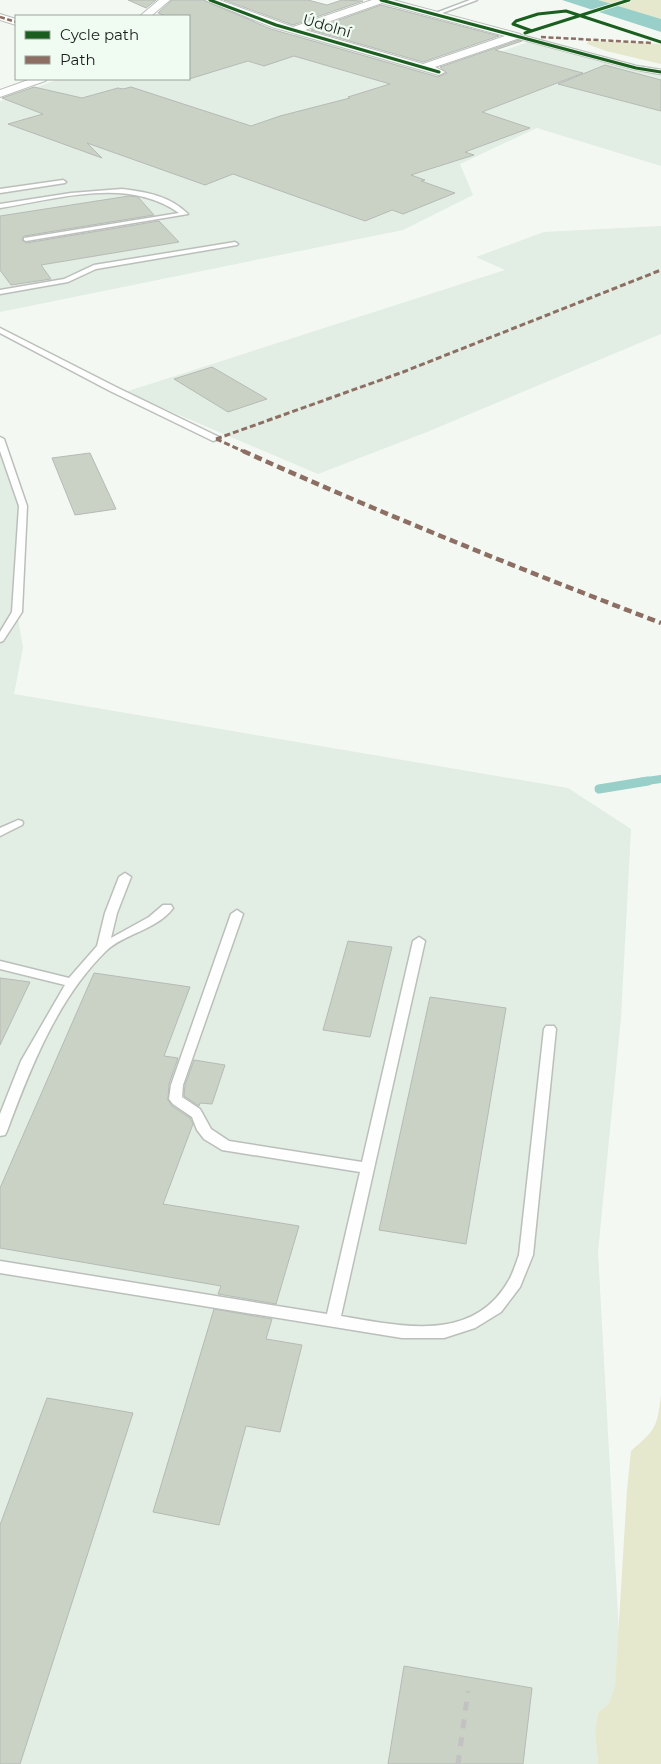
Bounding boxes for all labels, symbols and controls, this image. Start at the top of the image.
street label: Údolní [301,10,355,42]
legend [15,15,190,80]
text: Cycle path [60,25,139,44]
text: Path [60,50,96,69]

